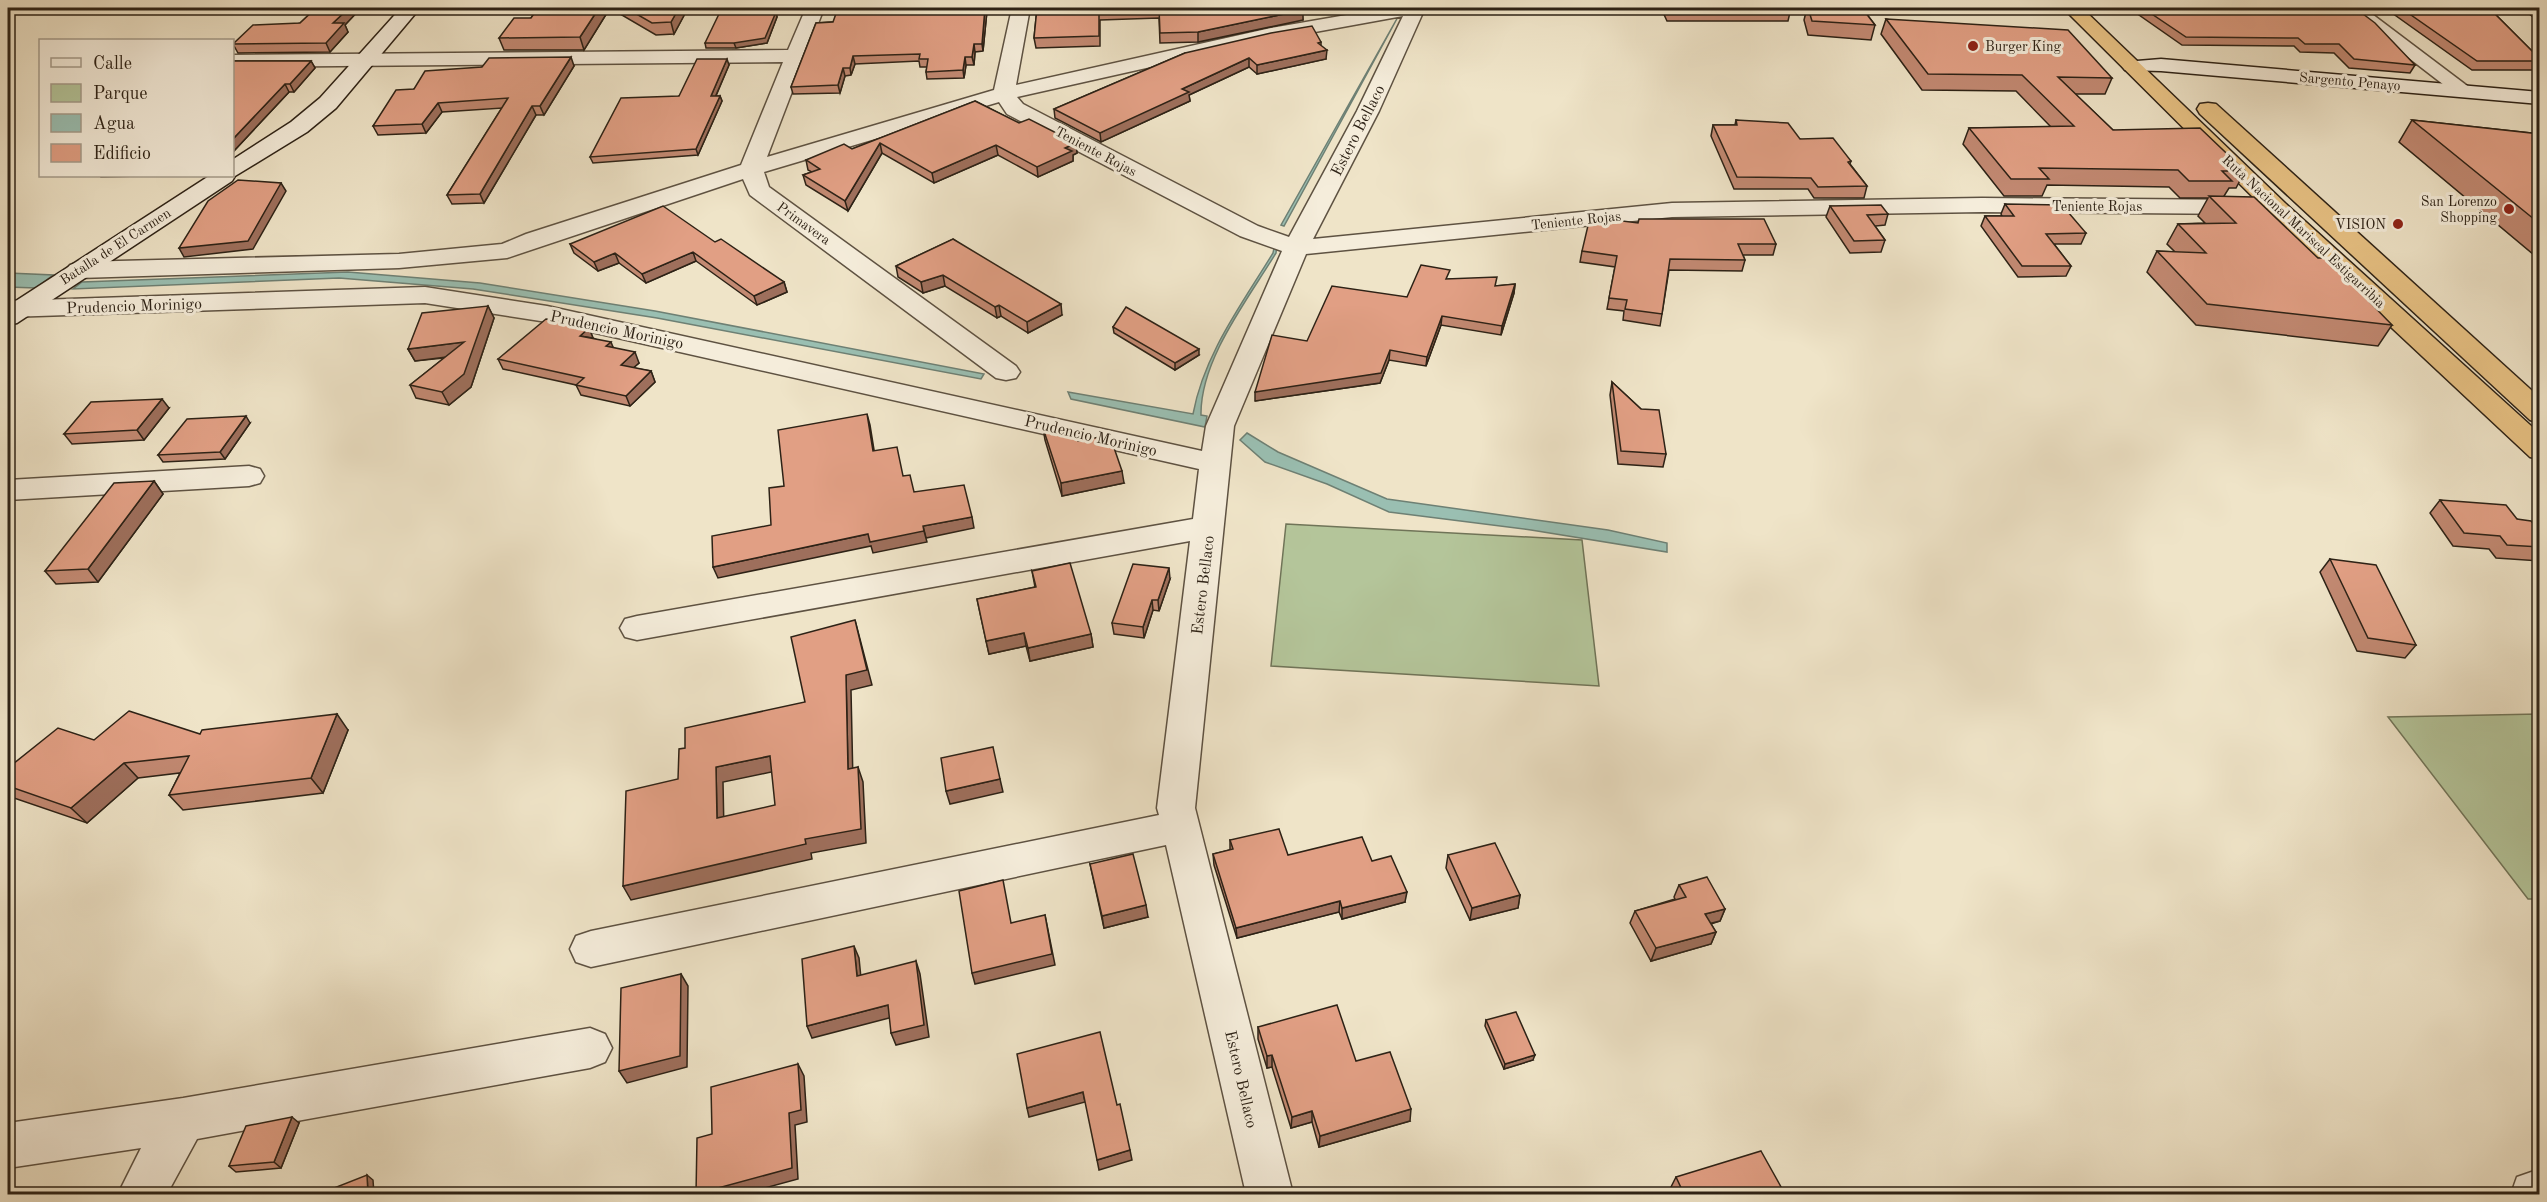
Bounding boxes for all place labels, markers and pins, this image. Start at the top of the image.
marker: Burger King [1966,39,1980,53]
place label: Burger King [1985,40,2061,54]
place label: San Lorenzo Shopping [2421,195,2497,225]
marker: San Lorenzo Shopping [2502,202,2516,216]
marker: VISION [2391,217,2405,231]
place label: VISION [2335,218,2386,232]

